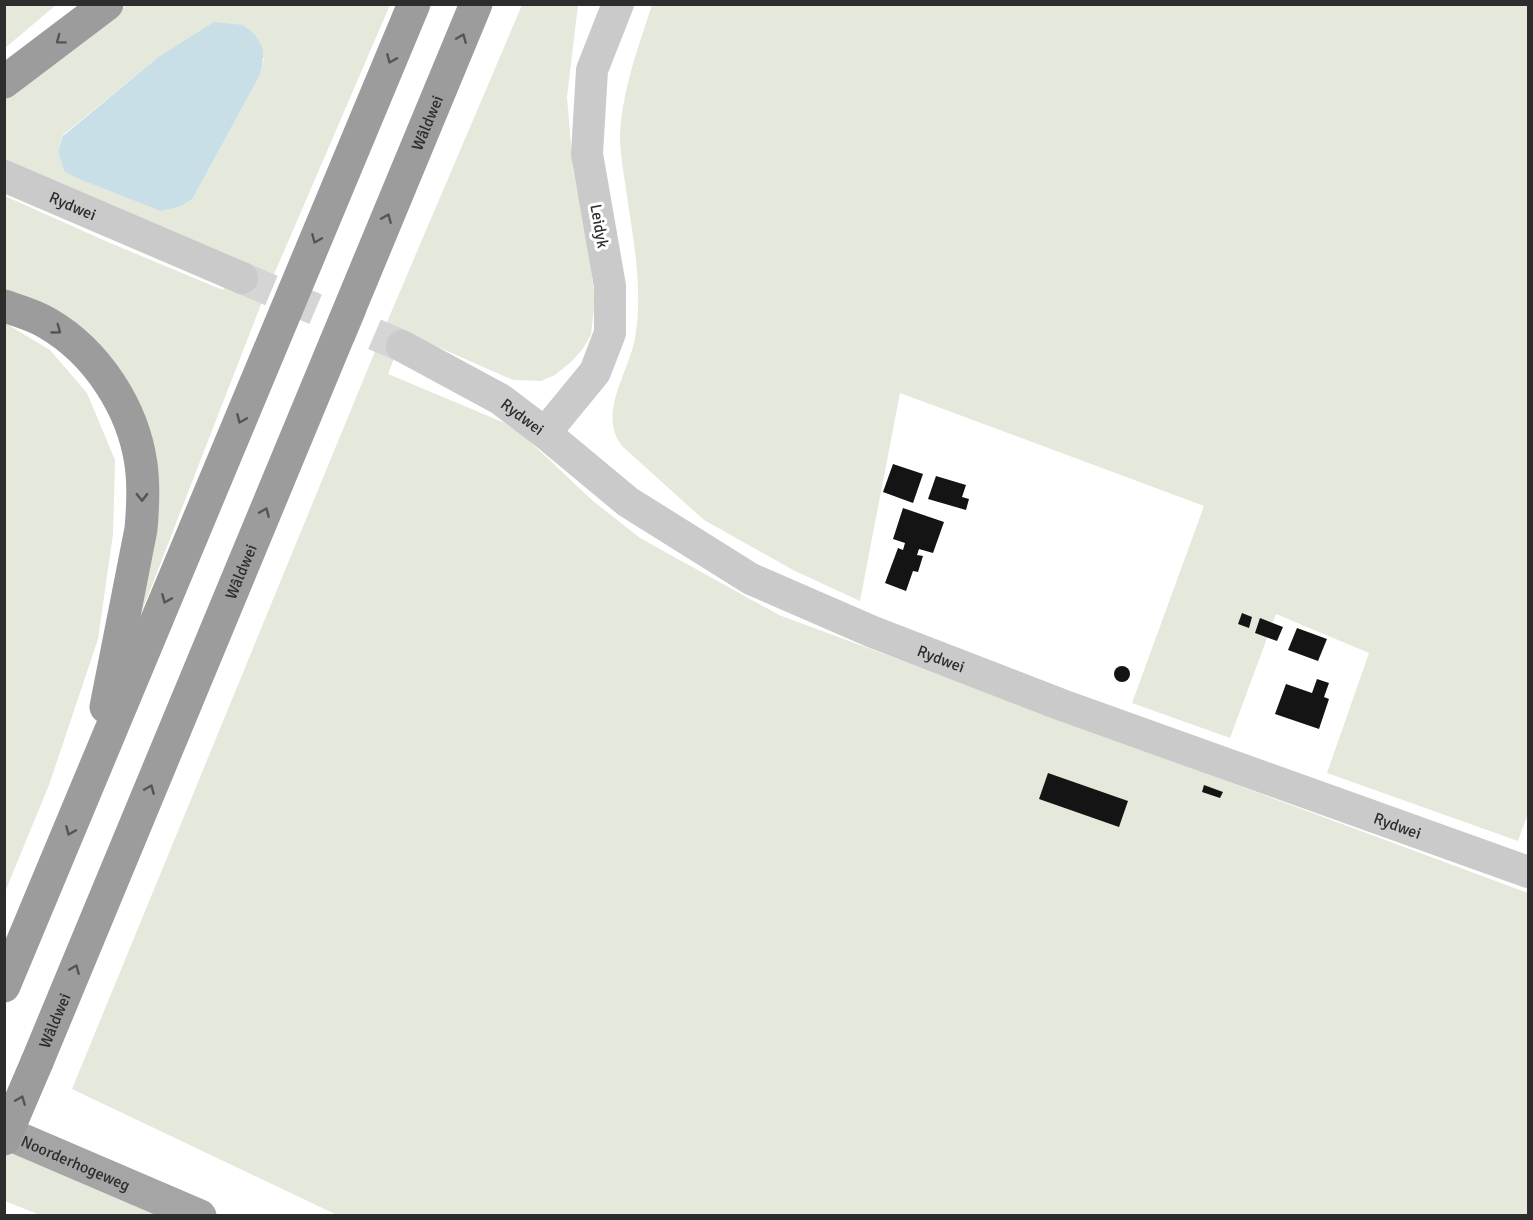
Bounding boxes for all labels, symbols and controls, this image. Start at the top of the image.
one-way arrow [56,33,67,44]
one-way arrow [455,34,467,45]
one-way arrow [386,52,398,63]
street label: Wâldwei [407,92,448,154]
street label: Rydwei [46,188,99,225]
street label: Leidyk [585,203,613,250]
one-way arrow [380,214,392,225]
one-way arrow [311,232,323,243]
one-way arrow [51,323,62,334]
street label: Rydwei [497,394,548,440]
one-way arrow [236,412,248,423]
one-way arrow [136,492,148,501]
one-way arrow [258,507,270,518]
street label: Wâldwei [221,541,262,603]
one-way arrow [162,592,174,603]
street label: Rydwei [914,641,967,677]
one-way arrow [143,784,155,795]
street label: Rydwei [1371,809,1424,844]
one-way arrow [65,825,77,836]
one-way arrow [68,964,80,975]
street label: Wâldwei [35,990,76,1051]
one-way arrow [13,1096,26,1106]
street label: Noorderhogeweg [18,1131,133,1196]

